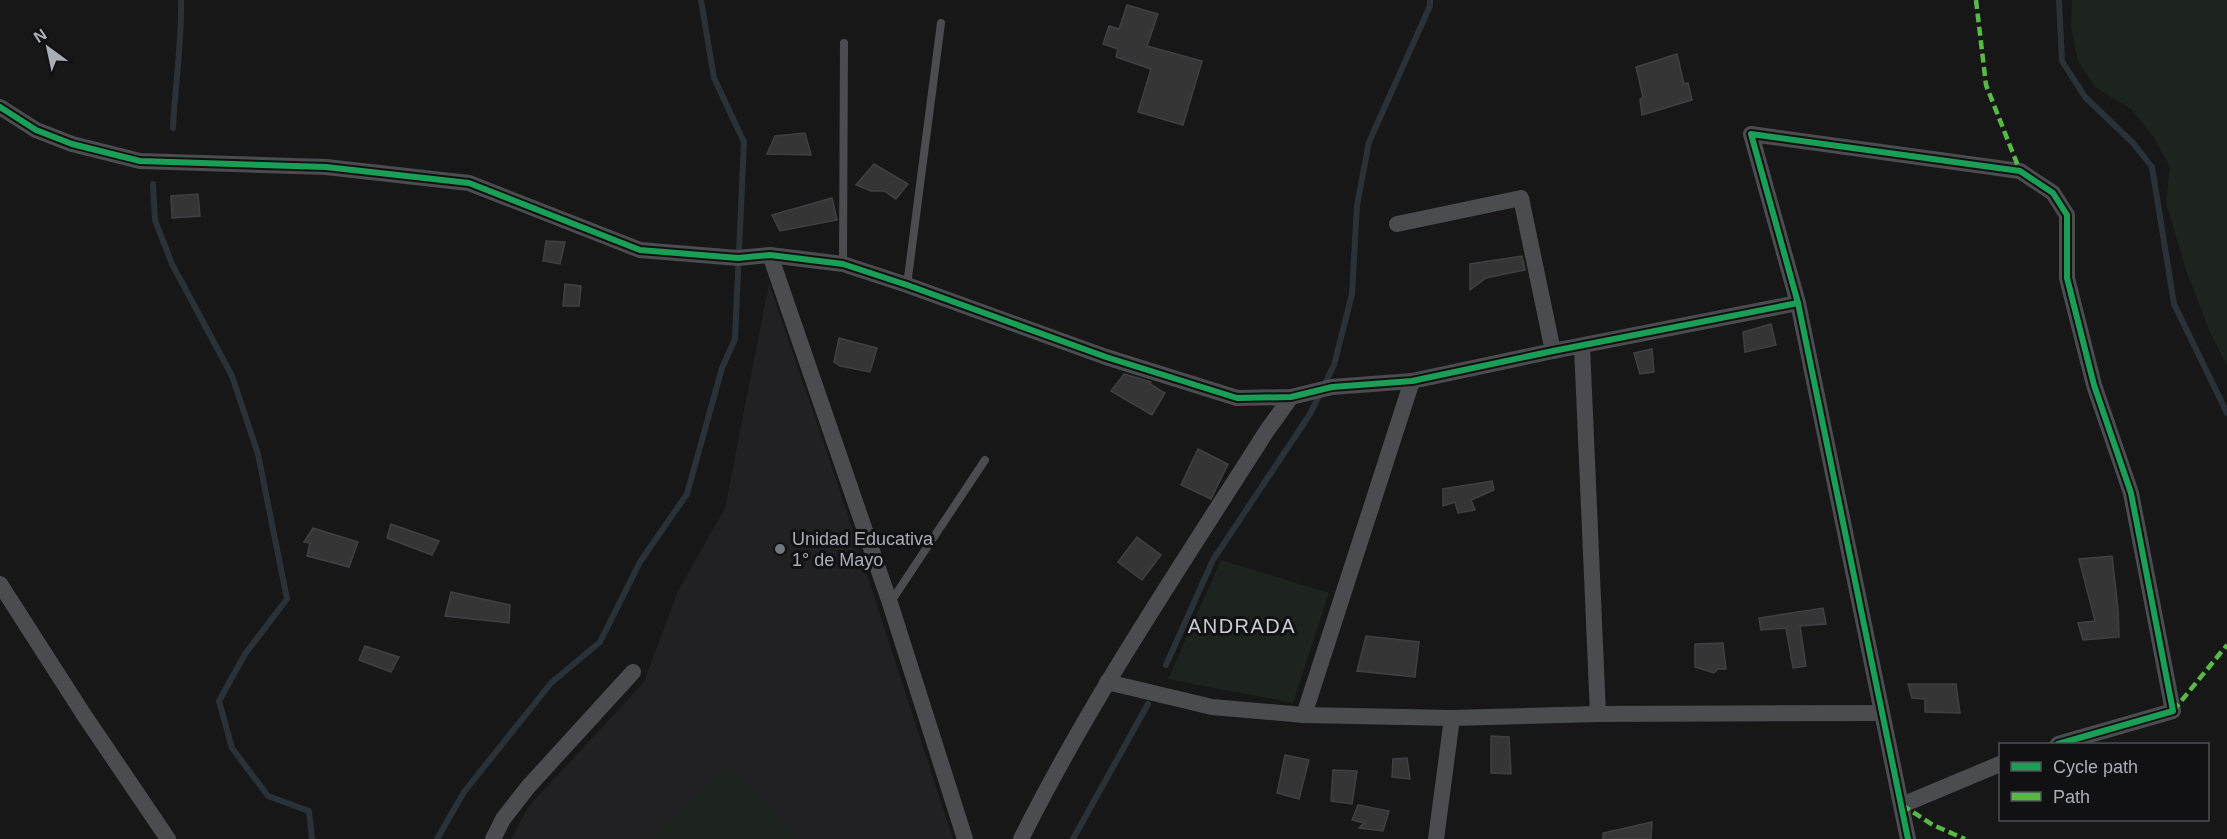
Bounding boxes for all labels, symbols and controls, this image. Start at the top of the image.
north arrow [18,18,78,78]
text: N [31,26,50,46]
place label: Unidad Educativa 1° de Mayo [792,529,934,570]
marker: Unidad Educativa 1° de Mayo [773,542,787,556]
district label: ANDRADA [1188,615,1296,637]
legend [1999,743,2209,821]
text: Cycle path [2053,757,2138,777]
text: Path [2053,787,2090,807]

